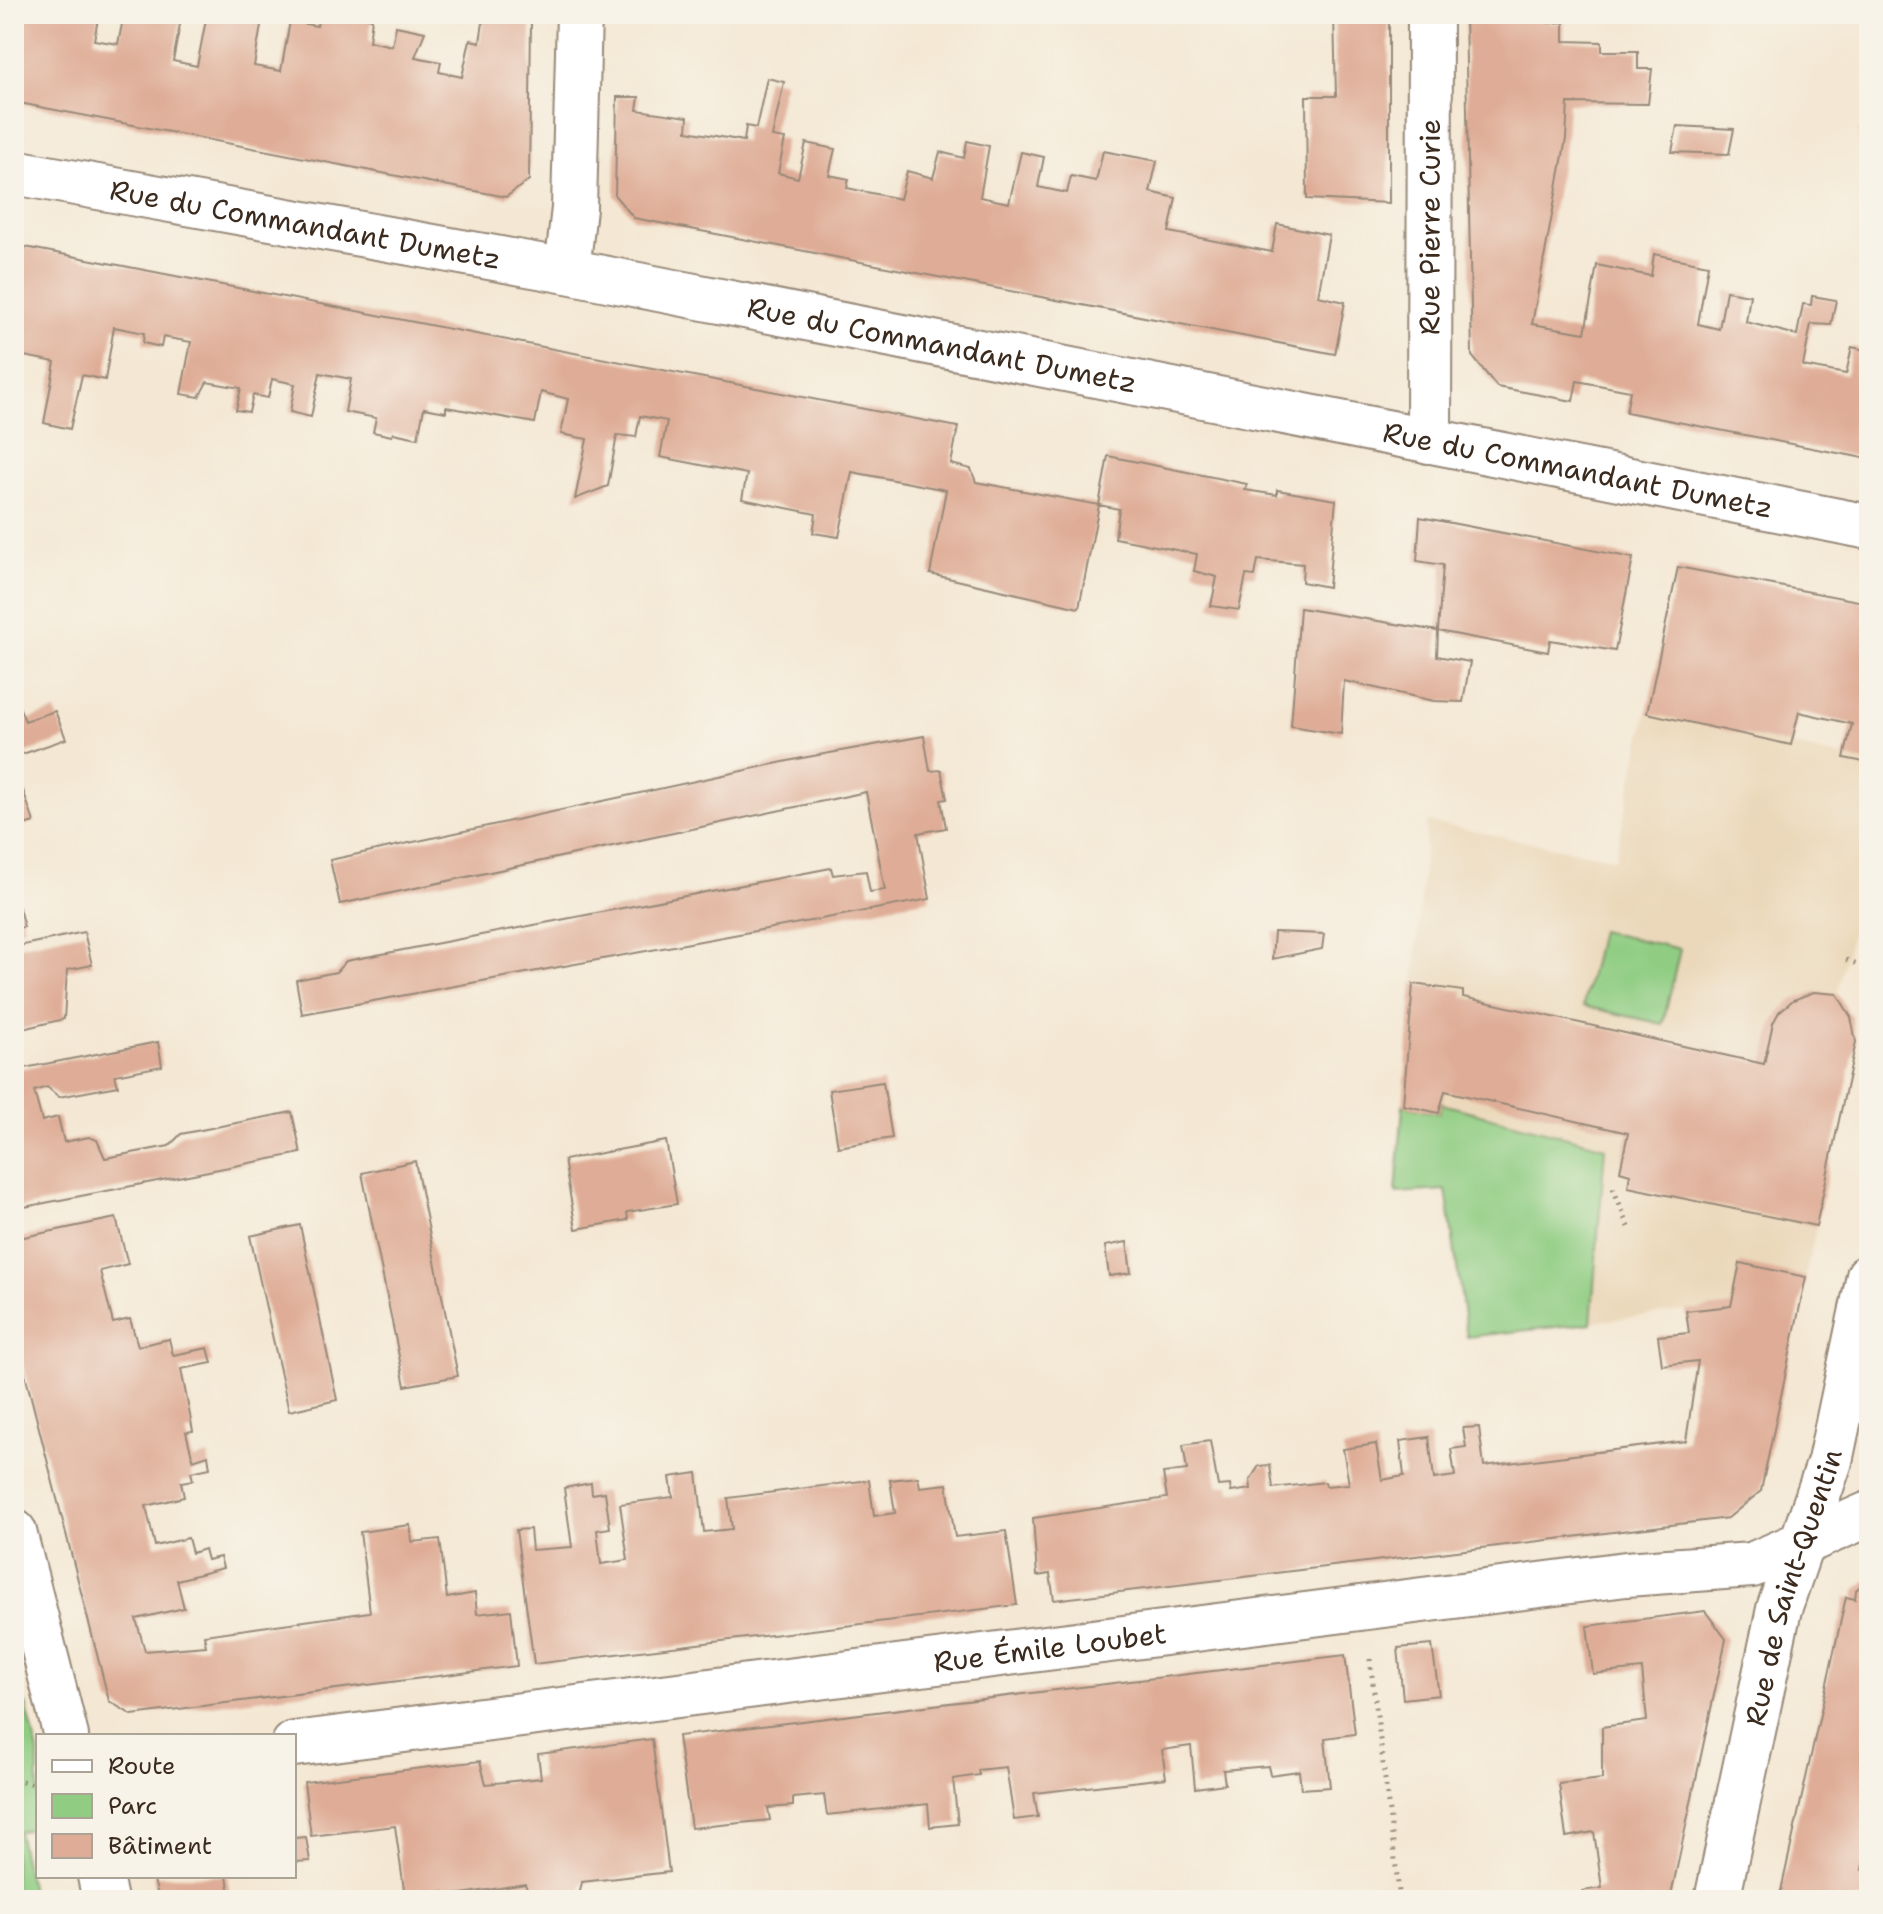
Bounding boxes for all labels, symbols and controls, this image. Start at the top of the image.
street label: Rue Pierre Curie [1410,119,1449,335]
street label: Rue du Commandant Dumetz [107,171,504,278]
street label: Rue du Commandant Dumetz [744,288,1140,402]
street label: Rue du Commandant Dumetz [1380,413,1776,527]
street label: Rue de Saint-Quentin [1736,1446,1851,1729]
street label: Rue Émile Loubet [931,1614,1168,1681]
legend [36,1734,296,1878]
text: Route [108,1750,176,1782]
text: Parc [108,1790,157,1822]
text: Bâtiment [108,1830,212,1862]

